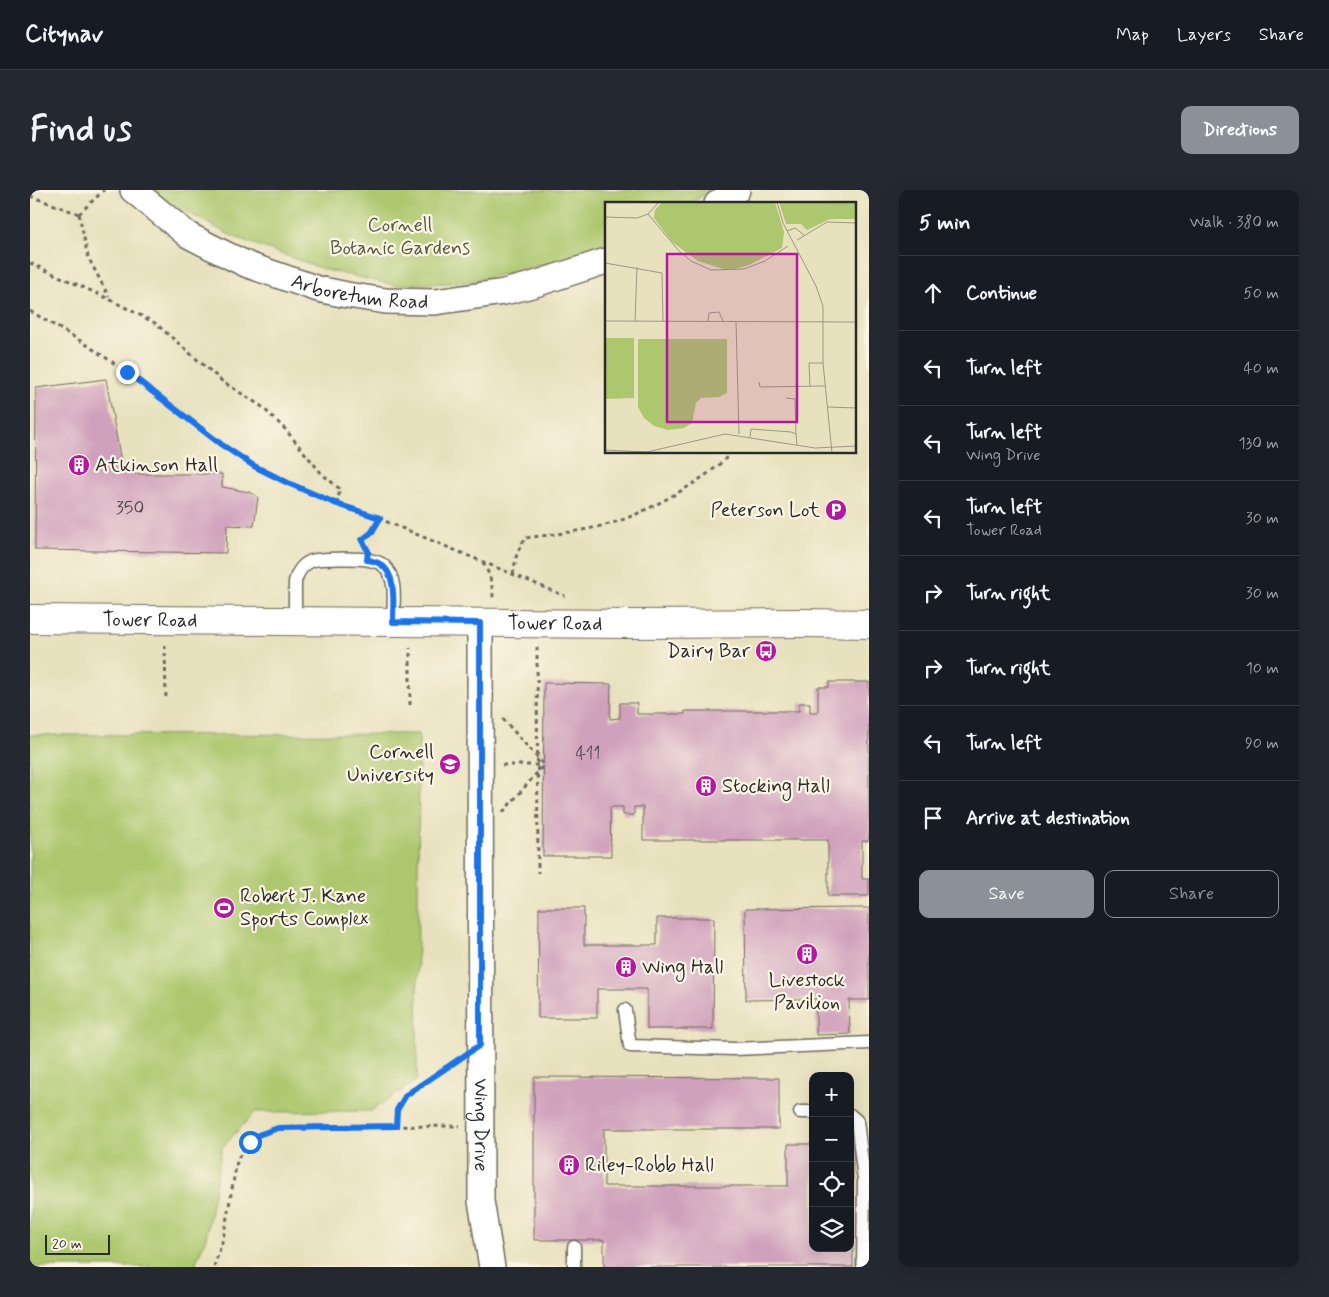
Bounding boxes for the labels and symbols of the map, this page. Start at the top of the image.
inset map [605,202,856,454]
park label: Cornell Botanic Gardens [330,212,470,262]
street label: Arboretum Road [288,267,428,315]
route end [116,361,139,384]
place label: Atkinson Hall [95,452,218,479]
building icon: Atkinson Hall [67,453,91,477]
house number: 350 [116,496,144,520]
place label: Peterson Lot [711,497,820,524]
parking icon: Peterson Lot [824,498,848,522]
street label: Tower Road [103,606,197,634]
street label: Tower Road [508,609,602,637]
place label: Dairy Bar [667,638,751,665]
bus stop icon: Dairy Bar [754,639,778,663]
place label: Cornell University [347,739,434,789]
house number: 411 [575,742,601,766]
school or university icon: Cornell University [438,752,462,776]
place label: Stocking Hall [722,773,830,801]
building icon: Stocking Hall [694,774,718,798]
place label: Robert J. Kane Sports Complex [240,883,369,933]
sports icon: Robert J. Kane Sports Complex [212,896,236,920]
building icon: Livestock Pavilion [795,942,819,966]
place label: Wing Hall [642,954,723,982]
building icon: Wing Hall [614,955,638,979]
place label: Livestock Pavilion [769,967,845,1017]
street label: Wing Drive [466,1078,494,1172]
route start [239,1131,262,1154]
place label: Riley-Robb Hall [585,1152,714,1179]
building icon: Riley-Robb Hall [557,1153,581,1177]
scale bar [45,1232,110,1255]

